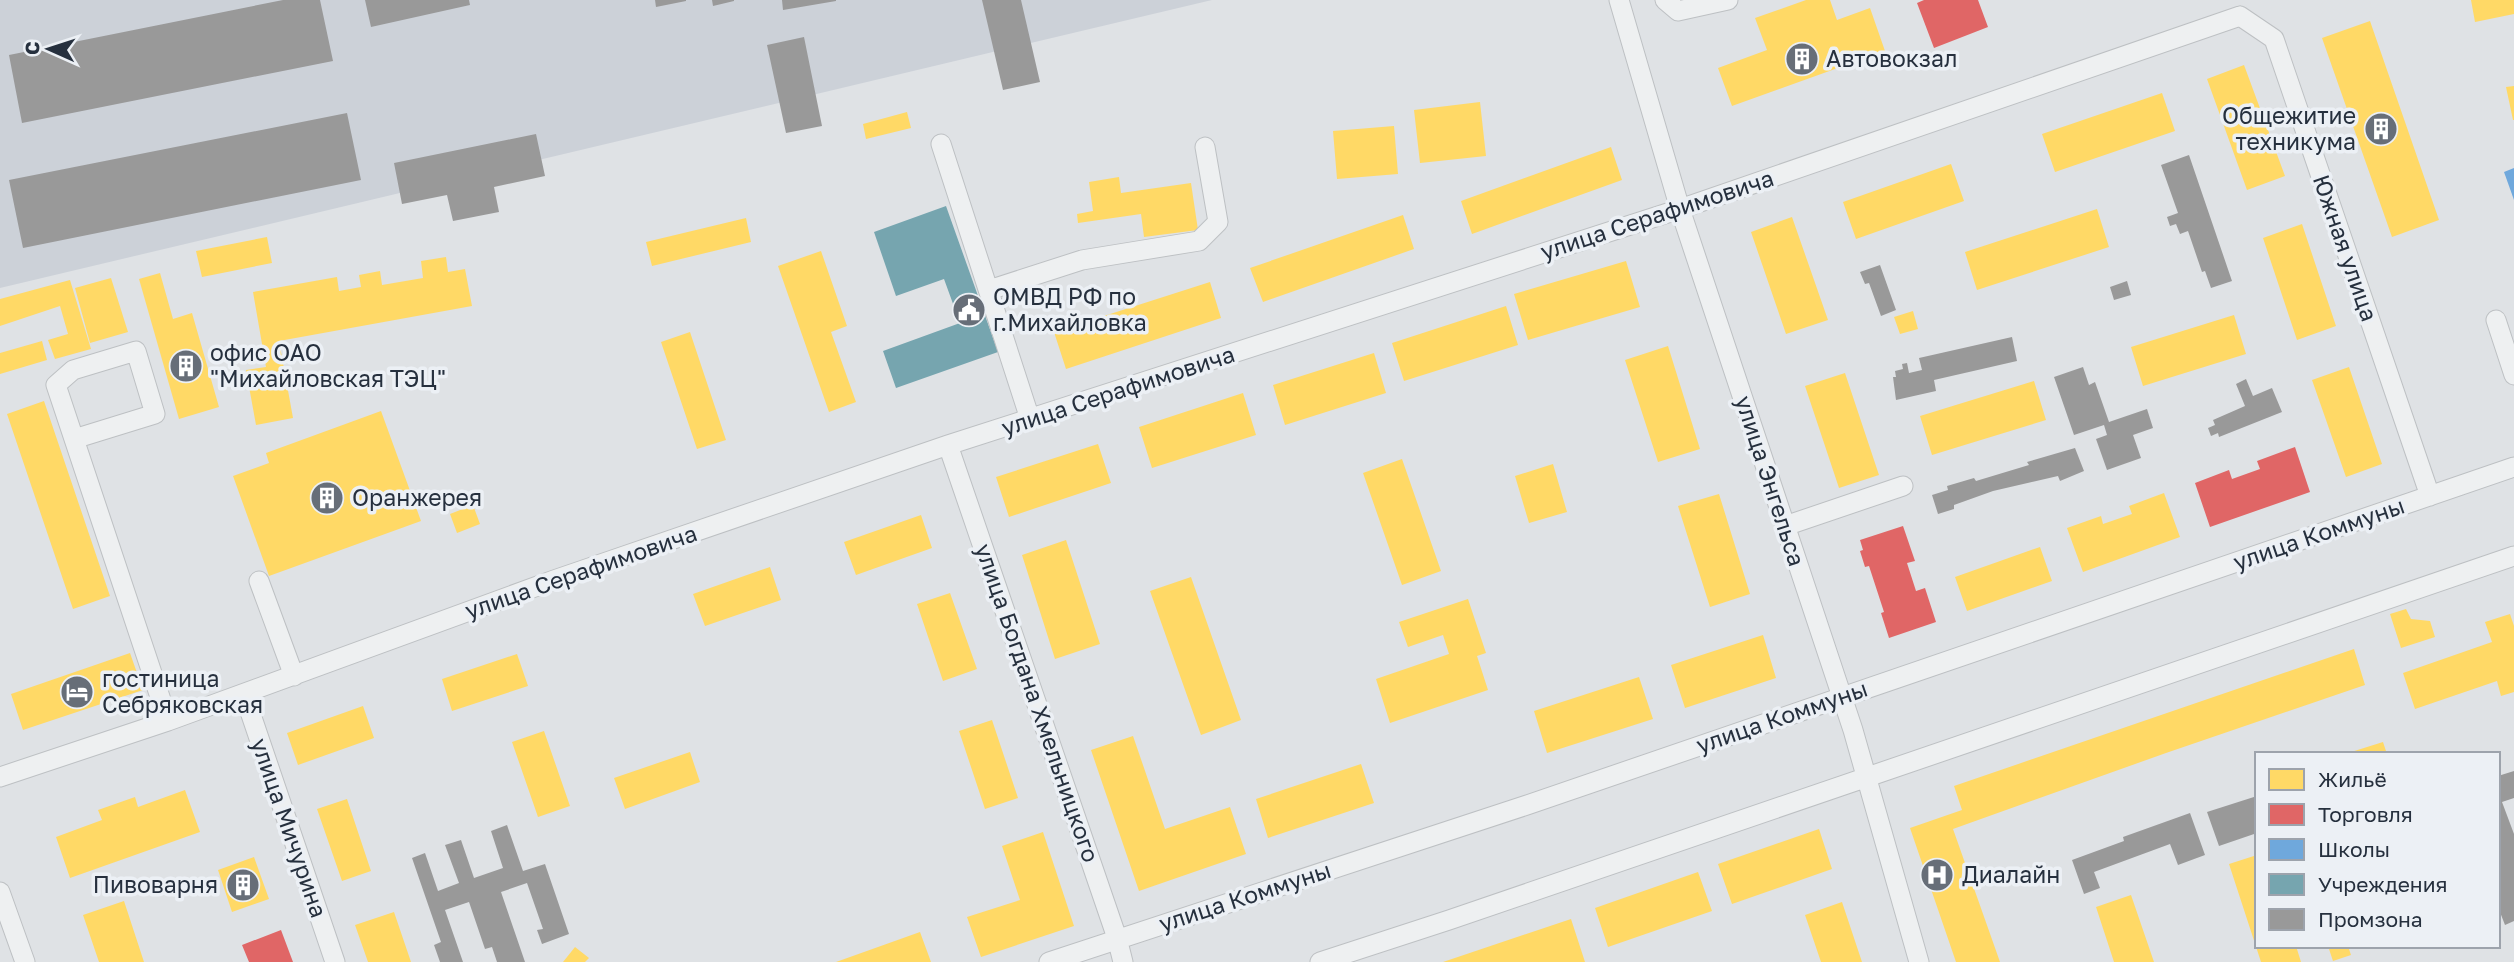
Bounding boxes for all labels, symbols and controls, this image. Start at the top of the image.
north arrow [14,14,84,84]
building icon: Автовокзал [1783,40,1821,78]
text: С [20,41,43,55]
place label: Автовокзал [1826,44,1957,72]
place label: Общежитие техникума [2222,101,2356,155]
building icon: Общежитие техникума [2362,110,2400,148]
street label: улица Серафимовича [1537,163,1777,265]
street label: Южная улица [2308,171,2384,325]
place label: ОМВД РФ по г.Михайловка [993,282,1147,336]
public building icon: ОМВД РФ по г.Михайловка [950,291,988,329]
place label: офис ОАО "Михайловская ТЭЦ" [210,338,446,392]
street label: улица Серафимовича [998,339,1238,441]
building icon: офис ОАО "Михайловская ТЭЦ" [167,347,205,385]
street label: улица Энгельса [1730,392,1812,569]
building icon: Оранжерея [308,479,346,517]
place label: Оранжерея [352,483,482,511]
street label: улица Коммуны [2229,491,2408,575]
street label: улица Серафимовича [461,518,700,624]
street label: улица Богдана Хмельницкого [970,540,1106,866]
place label: гостиница Себряковская [102,664,263,718]
hotel icon: гостиница Себряковская [58,673,96,711]
street label: улица Коммуны [1692,674,1871,758]
street label: улица Мичурина [246,734,334,921]
legend [2255,752,2500,948]
text: Жильё [2318,766,2387,792]
text: Торговля [2318,801,2413,827]
text: Школы [2318,836,2390,862]
street label: улица Коммуны [1155,855,1334,937]
hospital icon: Диалайн [1918,856,1956,894]
place label: Диалайн [1962,860,2060,888]
building icon: Пивоварня [224,866,262,904]
place label: Пивоварня [93,870,218,898]
text: Учреждения [2318,871,2447,897]
text: Промзона [2318,906,2423,932]

